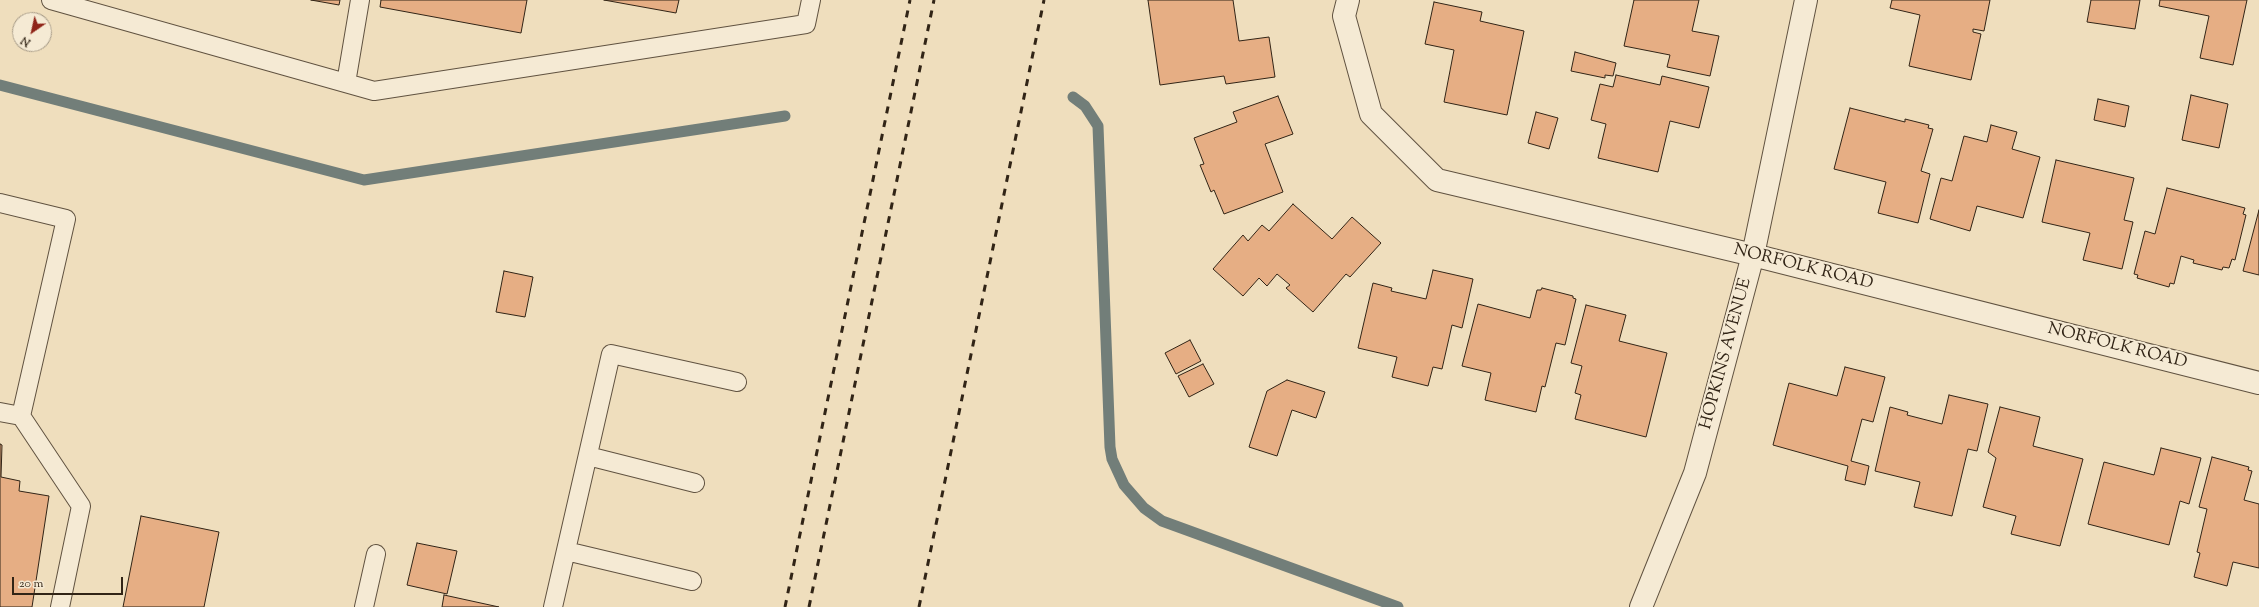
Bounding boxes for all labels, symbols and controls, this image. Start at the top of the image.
north arrow [12,12,52,52]
text: N [18,32,34,50]
street label: NORFOLK ROAD [1731,241,1875,295]
street label: HOPKINS AVENUE [1697,276,1757,432]
street label: NORFOLK ROAD [2045,320,2189,374]
scale bar [14,569,125,595]
text: 20 m [19,575,43,593]

